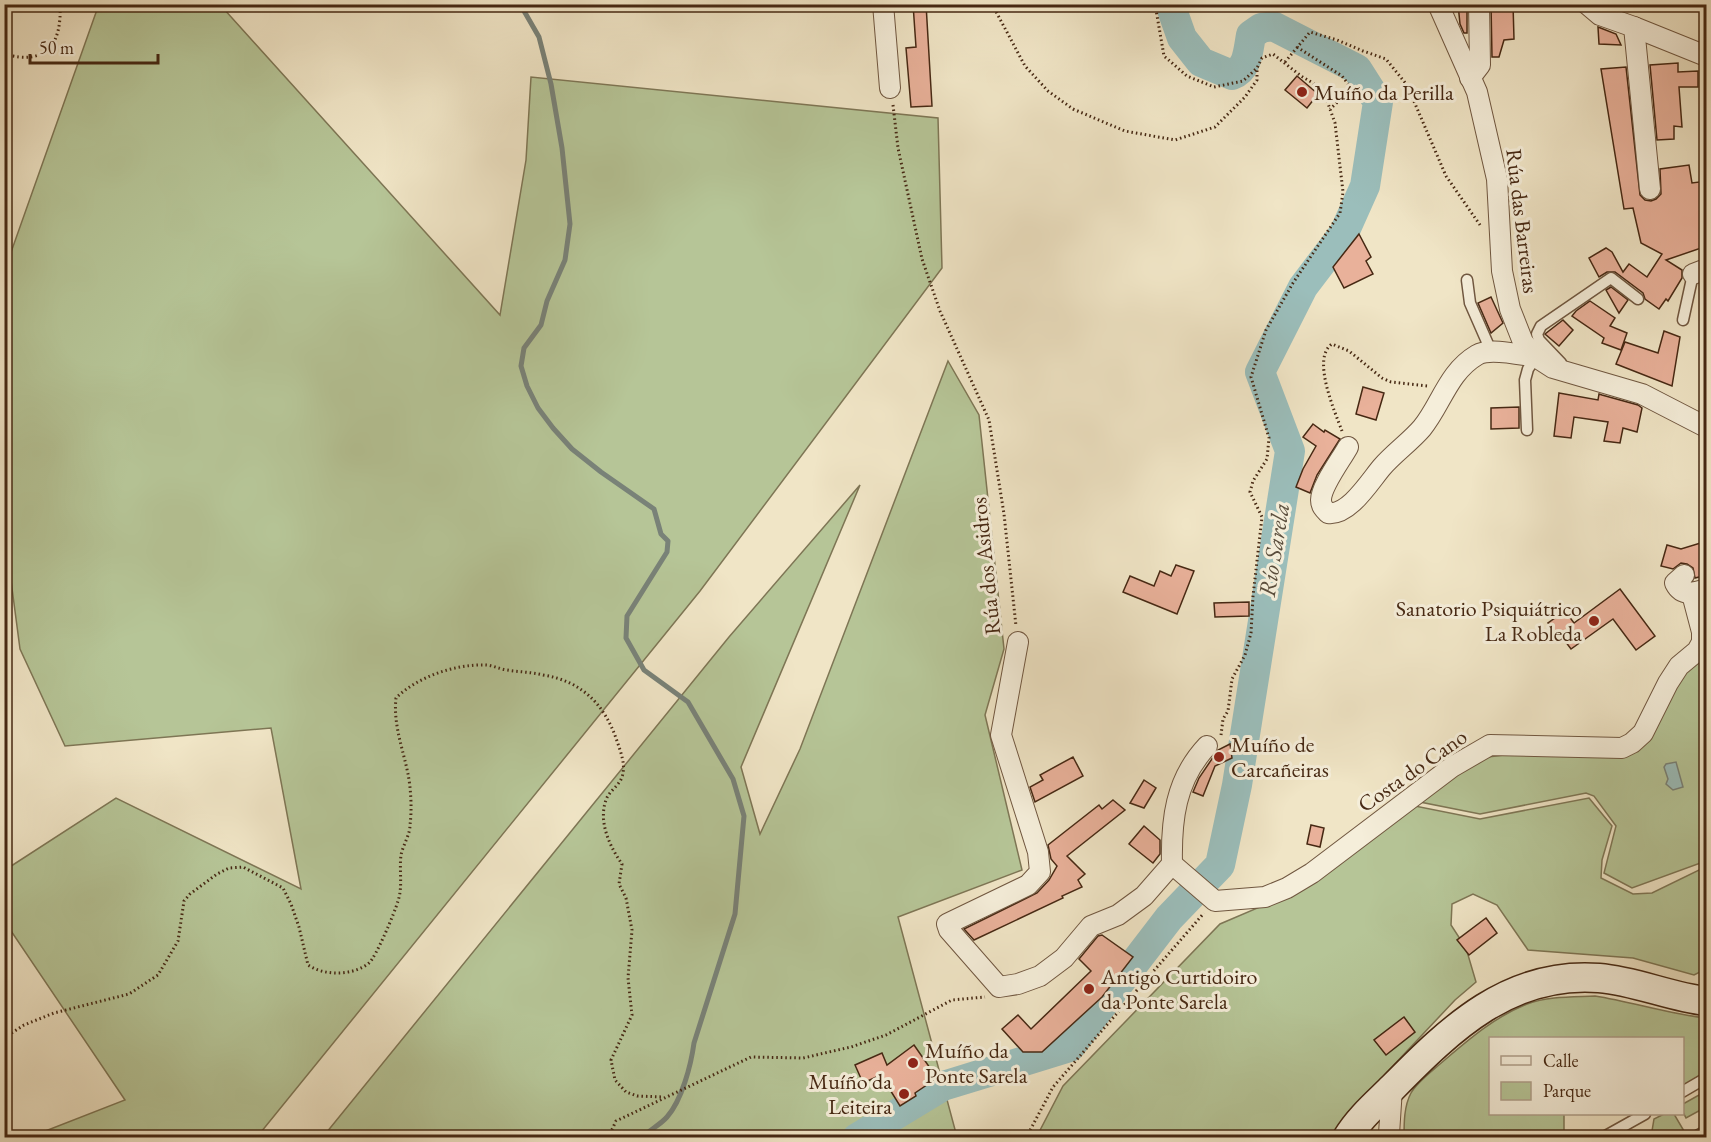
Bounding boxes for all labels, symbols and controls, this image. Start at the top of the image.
scale bar [30,27,158,65]
text: 50 m [39,36,74,59]
place label: Muíño da Perilla [1314,78,1454,107]
marker: Muíño da Perilla [1295,85,1309,99]
street label: Rúa das Barreiras [1499,147,1546,295]
street label: Rúa dos Asidros [964,496,1007,636]
water label: Río Sarela [1251,501,1296,599]
place label: Sanatorio Psiquiátrico La Robleda [1396,594,1582,648]
marker: Sanatorio Psiquiátrico La Robleda [1587,614,1601,628]
street label: Costa do Cano [1352,722,1473,819]
place label: Muíño de Carcañeiras [1231,730,1329,784]
marker: Muíño de Carcañeiras [1212,750,1226,764]
place label: Antigo Curtidoiro da Ponte Sarela [1100,962,1258,1016]
marker: Antigo Curtidoiro da Ponte Sarela [1082,982,1096,996]
place label: Muíño da Ponte Sarela [925,1036,1028,1090]
legend [1489,1037,1684,1115]
text: Calle [1543,1049,1579,1072]
marker: Muíño da Ponte Sarela [906,1056,920,1070]
place label: Muíño da Leiteira [808,1067,892,1121]
text: Parque [1543,1079,1591,1102]
marker: Muíño da Leiteira [897,1087,911,1101]

